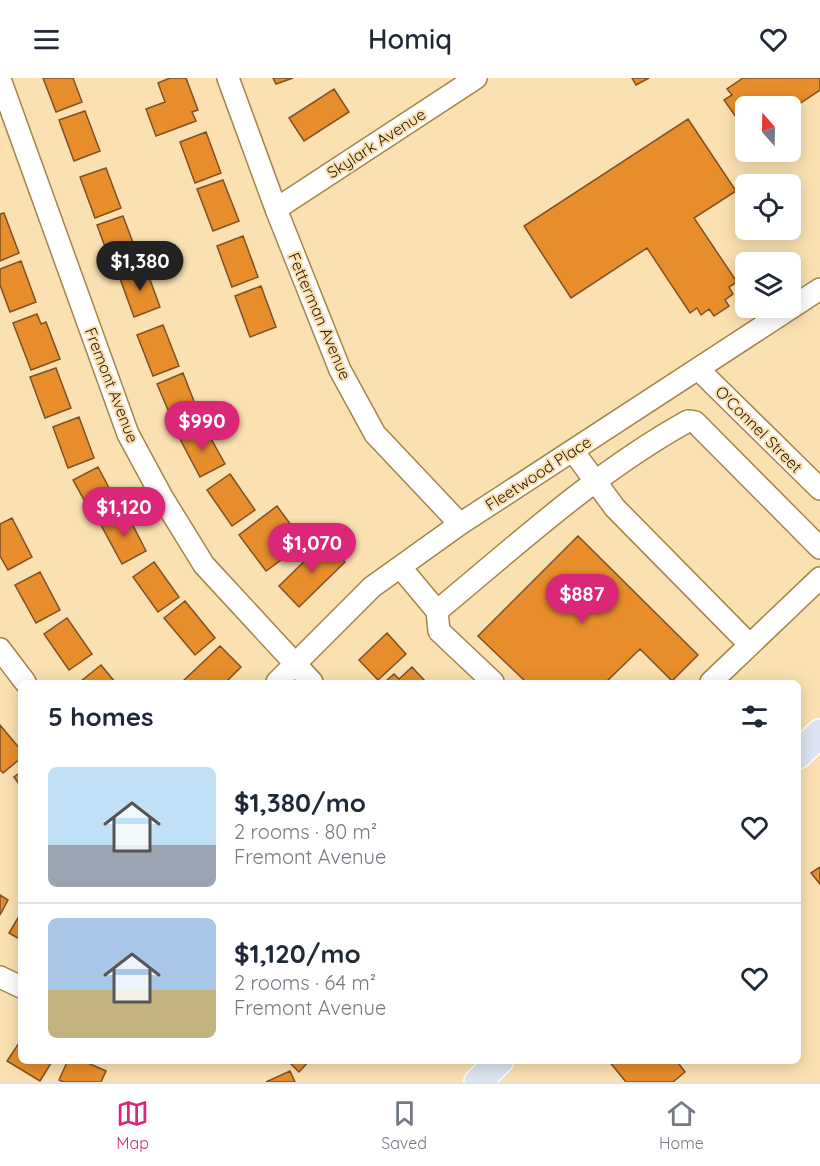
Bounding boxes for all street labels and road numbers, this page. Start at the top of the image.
street label: Skylark Avenue [323,104,429,182]
street label: Fetterman Avenue [284,249,356,383]
street label: Fremont Avenue [81,325,143,445]
street label: O'Connel Street [711,381,807,477]
street label: Fleetwood Place [481,431,595,515]

